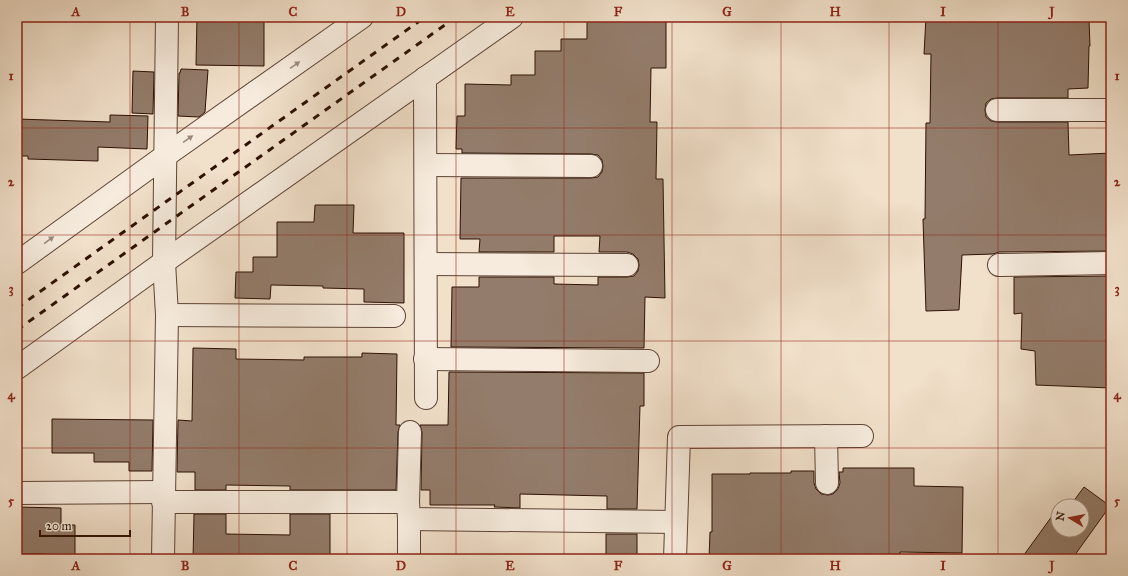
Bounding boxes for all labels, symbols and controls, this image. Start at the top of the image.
text: A [71,4,81,20]
text: B [181,4,190,20]
text: C [289,4,298,20]
text: D [396,4,406,20]
text: E [505,4,515,20]
text: F [614,4,623,20]
text: G [722,4,732,20]
text: H [829,4,841,20]
text: I [940,4,946,20]
text: J [1047,4,1055,20]
one-way arrow [289,61,300,69]
text: 1 [8,68,14,84]
text: 1 [1114,68,1120,84]
one-way arrow [183,135,193,143]
text: 2 [8,174,15,190]
text: 2 [1114,174,1121,190]
one-way arrow [43,236,54,244]
text: 3 [8,281,14,297]
text: 3 [1114,281,1120,297]
text: 4 [7,387,15,403]
text: 4 [1113,387,1121,403]
text: 5 [8,493,15,509]
text: 5 [1114,493,1121,509]
north arrow [1050,498,1090,538]
text: N [1053,510,1068,522]
scale bar [40,512,130,538]
text: 20 m [46,519,72,533]
text: A [71,558,81,574]
text: B [181,558,190,574]
text: C [289,558,298,574]
text: D [396,558,406,574]
text: E [505,558,515,574]
text: F [614,558,623,574]
text: G [722,558,732,574]
text: H [829,558,841,574]
text: I [940,558,946,574]
text: J [1047,558,1055,574]

